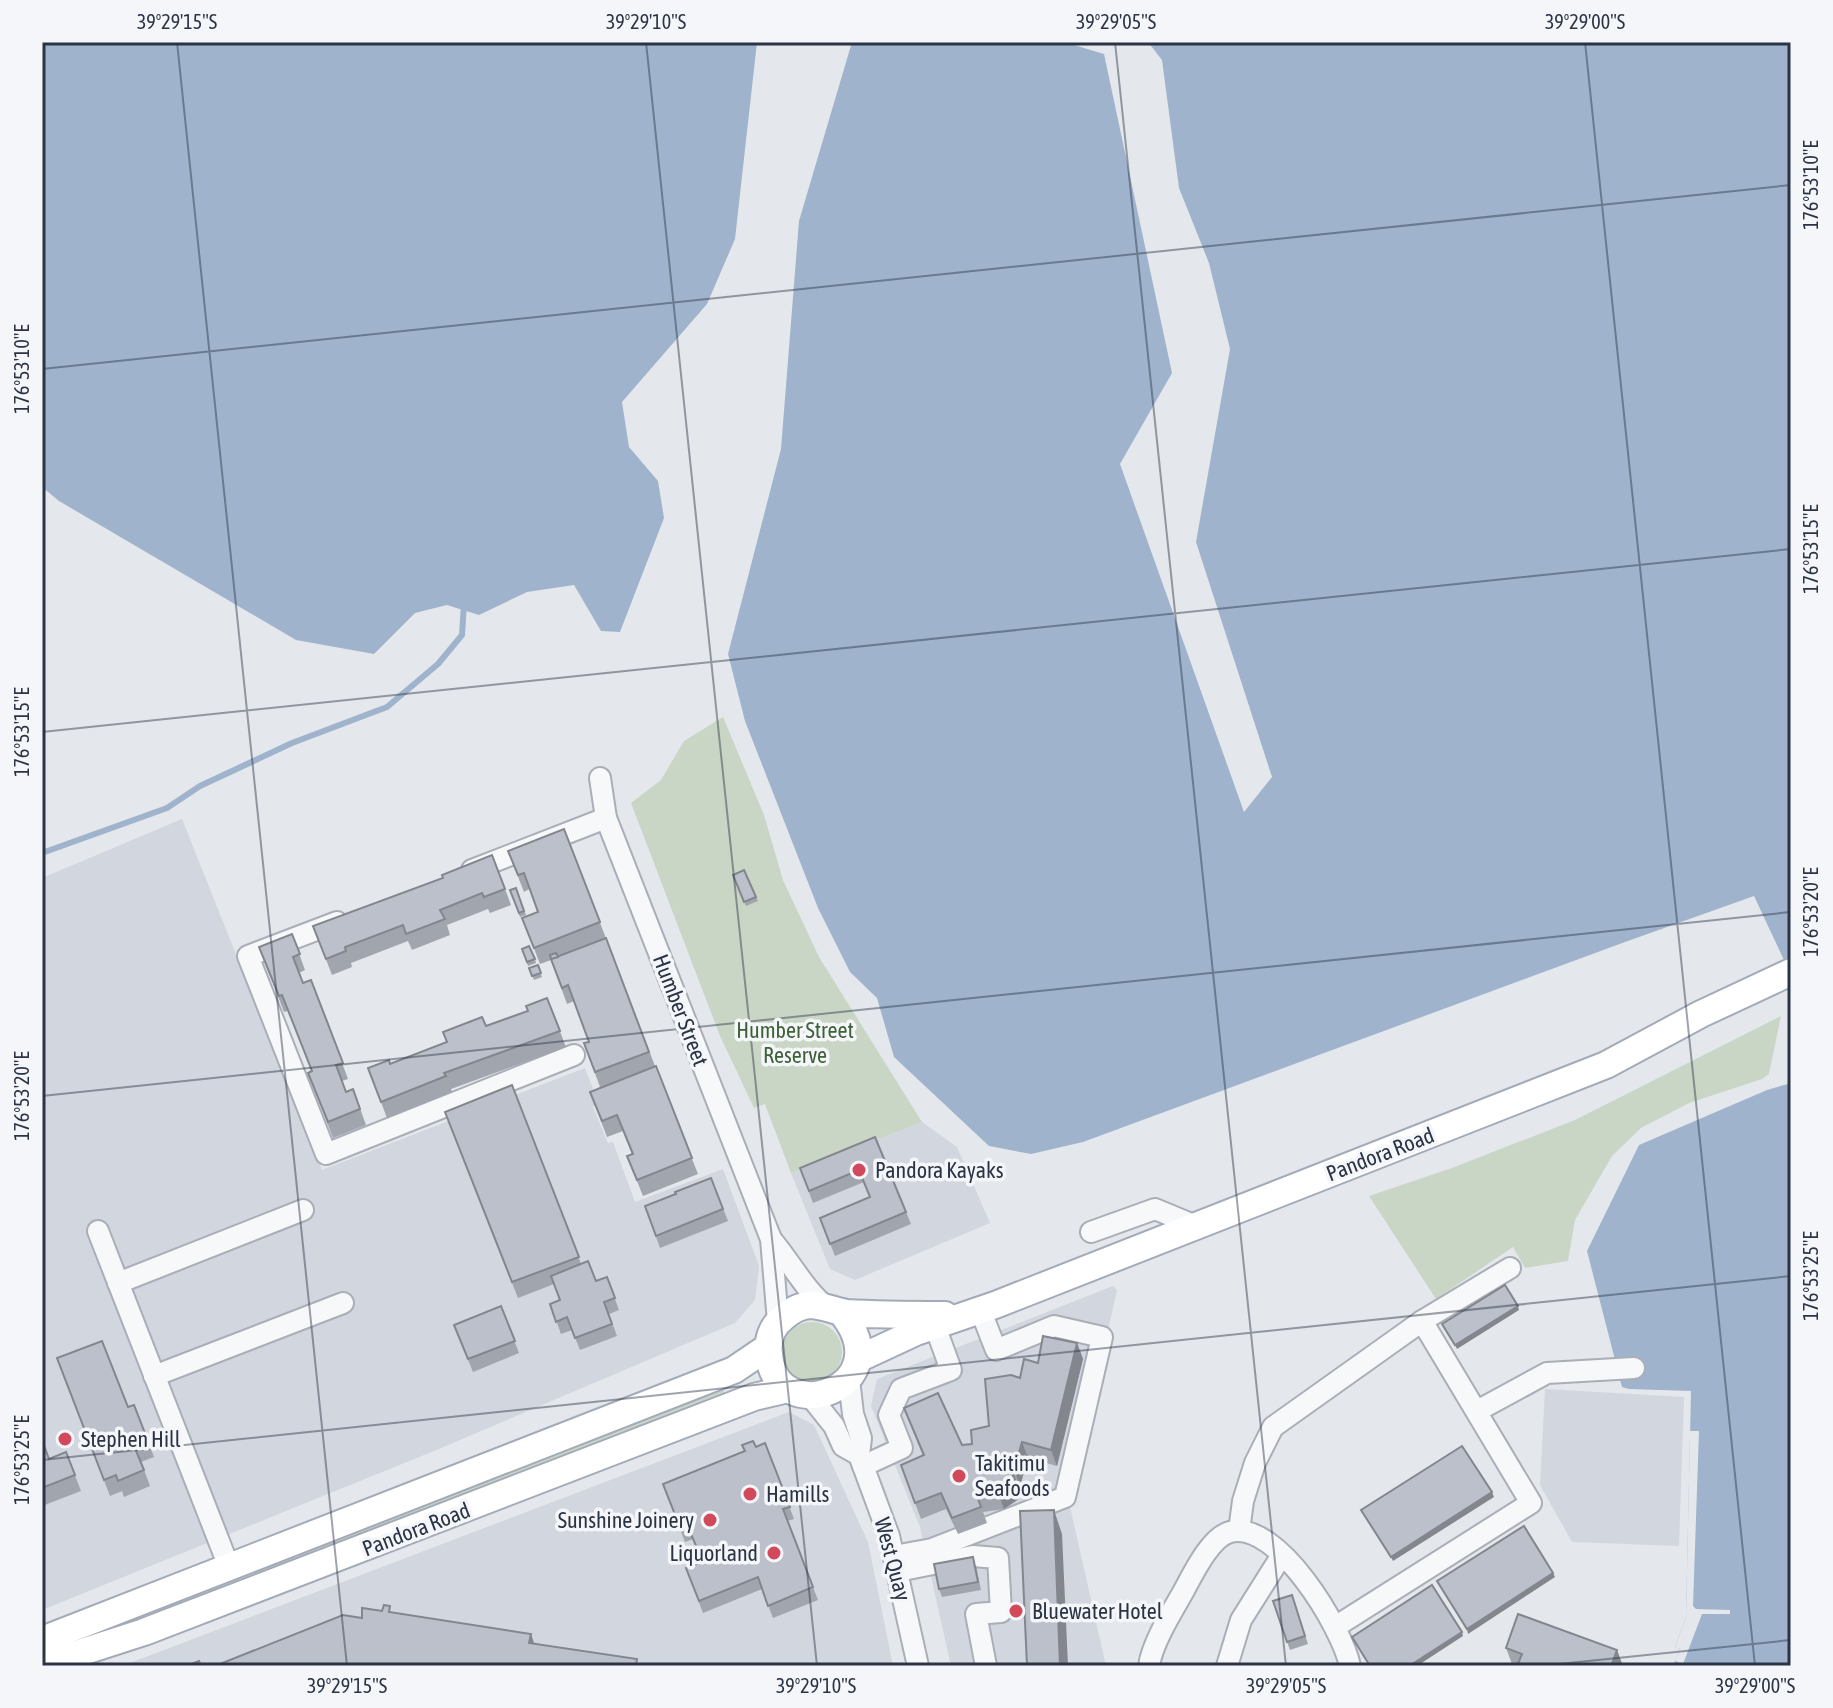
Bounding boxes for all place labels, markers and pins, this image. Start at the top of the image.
place label: Pandora Kayaks [875,1157,1004,1183]
marker: Pandora Kayaks [850,1161,868,1179]
place label: Stephen Hill [81,1426,181,1452]
marker: Stephen Hill [56,1430,74,1448]
place label: Takitimu Seafoods [975,1450,1050,1501]
marker: Takitimu Seafoods [950,1467,968,1485]
place label: Hamills [766,1481,830,1507]
marker: Hamills [741,1485,759,1503]
place label: Sunshine Joinery [558,1507,694,1533]
marker: Sunshine Joinery [701,1511,719,1529]
place label: Liquorland [669,1540,758,1566]
marker: Liquorland [765,1544,783,1562]
place label: Bluewater Hotel [1032,1598,1163,1624]
marker: Bluewater Hotel [1007,1602,1025,1620]

